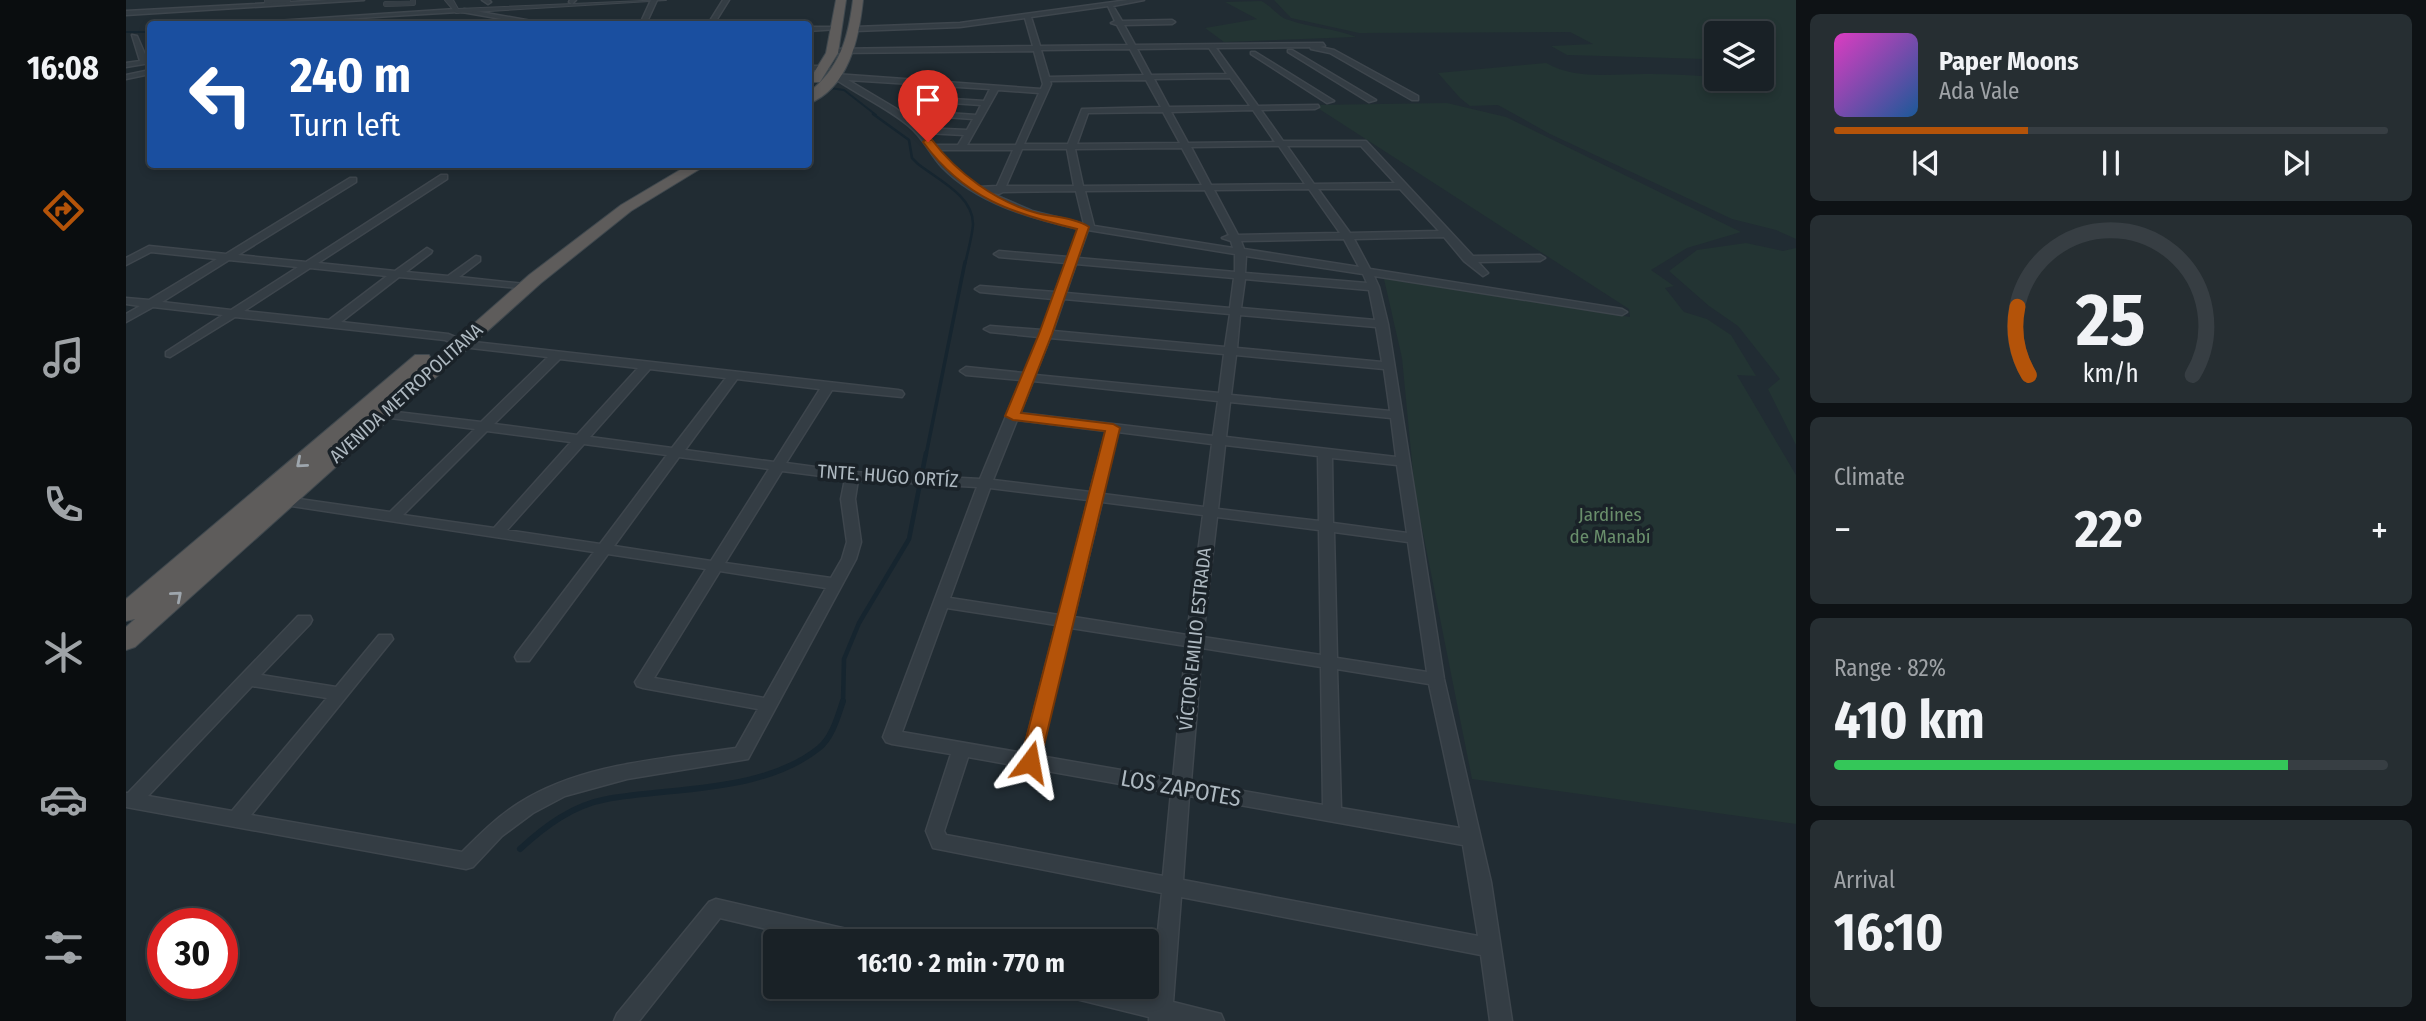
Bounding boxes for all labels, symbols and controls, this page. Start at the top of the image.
map controls [1704,21,1774,91]
button: layers [1704,21,1774,91]
text: 240 m [290,46,411,105]
text: Paper Moons [1939,46,2079,77]
text: 16:08 [27,49,99,87]
icon: left [175,49,266,140]
pin [898,70,958,142]
text: Ada Vale [1939,77,2019,105]
icon: arrive [909,81,947,119]
text: Turn left [290,106,400,144]
icon: previous [1907,144,1945,182]
icon: pause [2092,144,2130,182]
icon: next [2277,144,2315,182]
icon: directions [39,186,88,235]
text: 25 [2075,278,2146,365]
street label: AVENIDA METROPOLITANA [325,318,487,468]
icon: music [39,333,88,382]
text: km/h [2083,359,2139,389]
one-way arrow [297,455,310,467]
street label: TNTE. HUGO ORTÍZ [817,460,959,492]
text: Climate [1834,463,1905,491]
icon: phone [39,480,88,529]
text: 22° [2075,498,2147,561]
park label: Jardines de Manabí [1569,503,1651,548]
text: − [1834,507,1851,553]
text: + [2371,507,2388,553]
street label: VÍCTOR EMILIO ESTRADA [1174,546,1216,732]
one-way arrow [169,592,182,604]
icon: climate [39,628,88,677]
text: Range · 82% [1834,654,1946,682]
text: 410 km [1834,689,1985,752]
position arrow [993,725,1067,799]
street label: LOS ZAPOTES [1119,764,1243,812]
icon: car [39,775,88,824]
text: Arrival [1834,866,1895,894]
text: 16:10 [1834,901,1944,964]
speed limit sign: 30 [147,908,238,999]
icon: filters [39,923,88,972]
text: 16:10 · 2 min · 770 m [857,948,1065,979]

